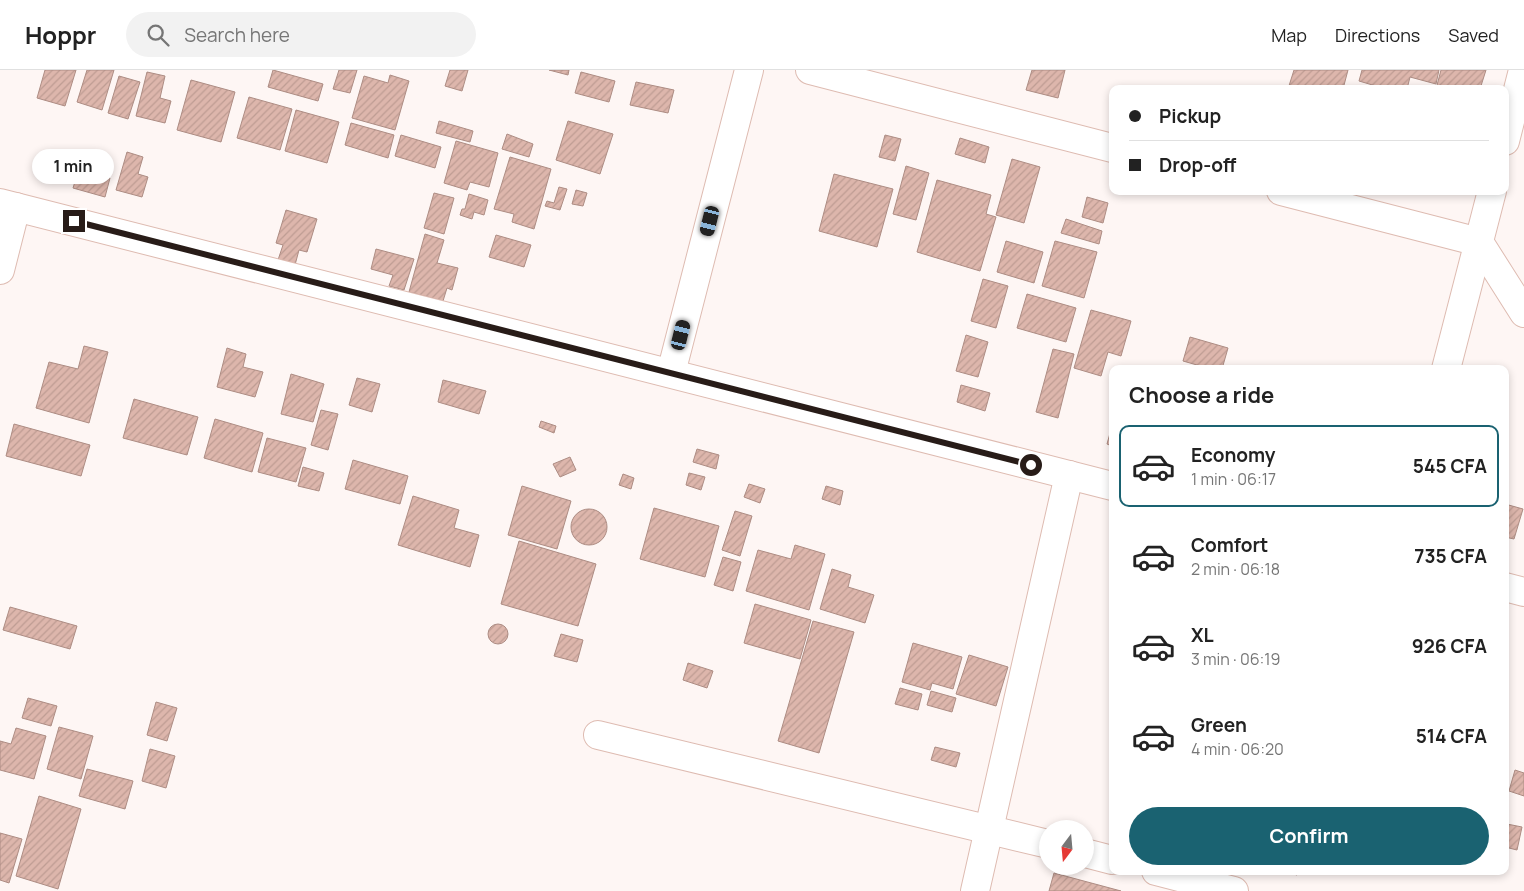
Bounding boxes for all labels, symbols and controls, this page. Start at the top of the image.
search box [126,12,476,57]
text: Hoppr [25,18,96,51]
icon: search [144,21,172,49]
text: Search here [184,22,290,48]
text: Map [1271,23,1307,47]
text: Directions [1335,23,1420,47]
text: Saved [1448,23,1499,47]
text: Pickup [1159,103,1221,129]
callout: 1 min [33,148,115,184]
text: Drop-off [1159,152,1236,178]
text: 1 min [53,155,93,177]
car [699,205,720,237]
route end [63,210,85,232]
car [670,319,691,351]
text: Choose a ride [1129,380,1274,410]
text: Economy [1191,442,1275,468]
icon: car [1131,444,1176,489]
text: 545 CFA [1413,453,1487,479]
route start [1020,454,1042,476]
text: 1 min · 06:17 [1191,468,1276,490]
text: Comfort [1191,532,1268,558]
icon: car [1131,534,1176,579]
text: 735 CFA [1414,543,1487,569]
text: 2 min · 06:18 [1191,558,1280,580]
text: XL [1191,622,1214,648]
icon: car [1131,624,1176,669]
text: 926 CFA [1412,633,1487,659]
text: 3 min · 06:19 [1191,648,1281,670]
text: Green [1191,712,1247,738]
icon: car [1131,714,1176,759]
text: 514 CFA [1416,723,1487,749]
text: 4 min · 06:20 [1191,738,1284,760]
button: Confirm [1129,807,1489,865]
north arrow [1039,820,1094,875]
map controls [1039,820,1094,875]

